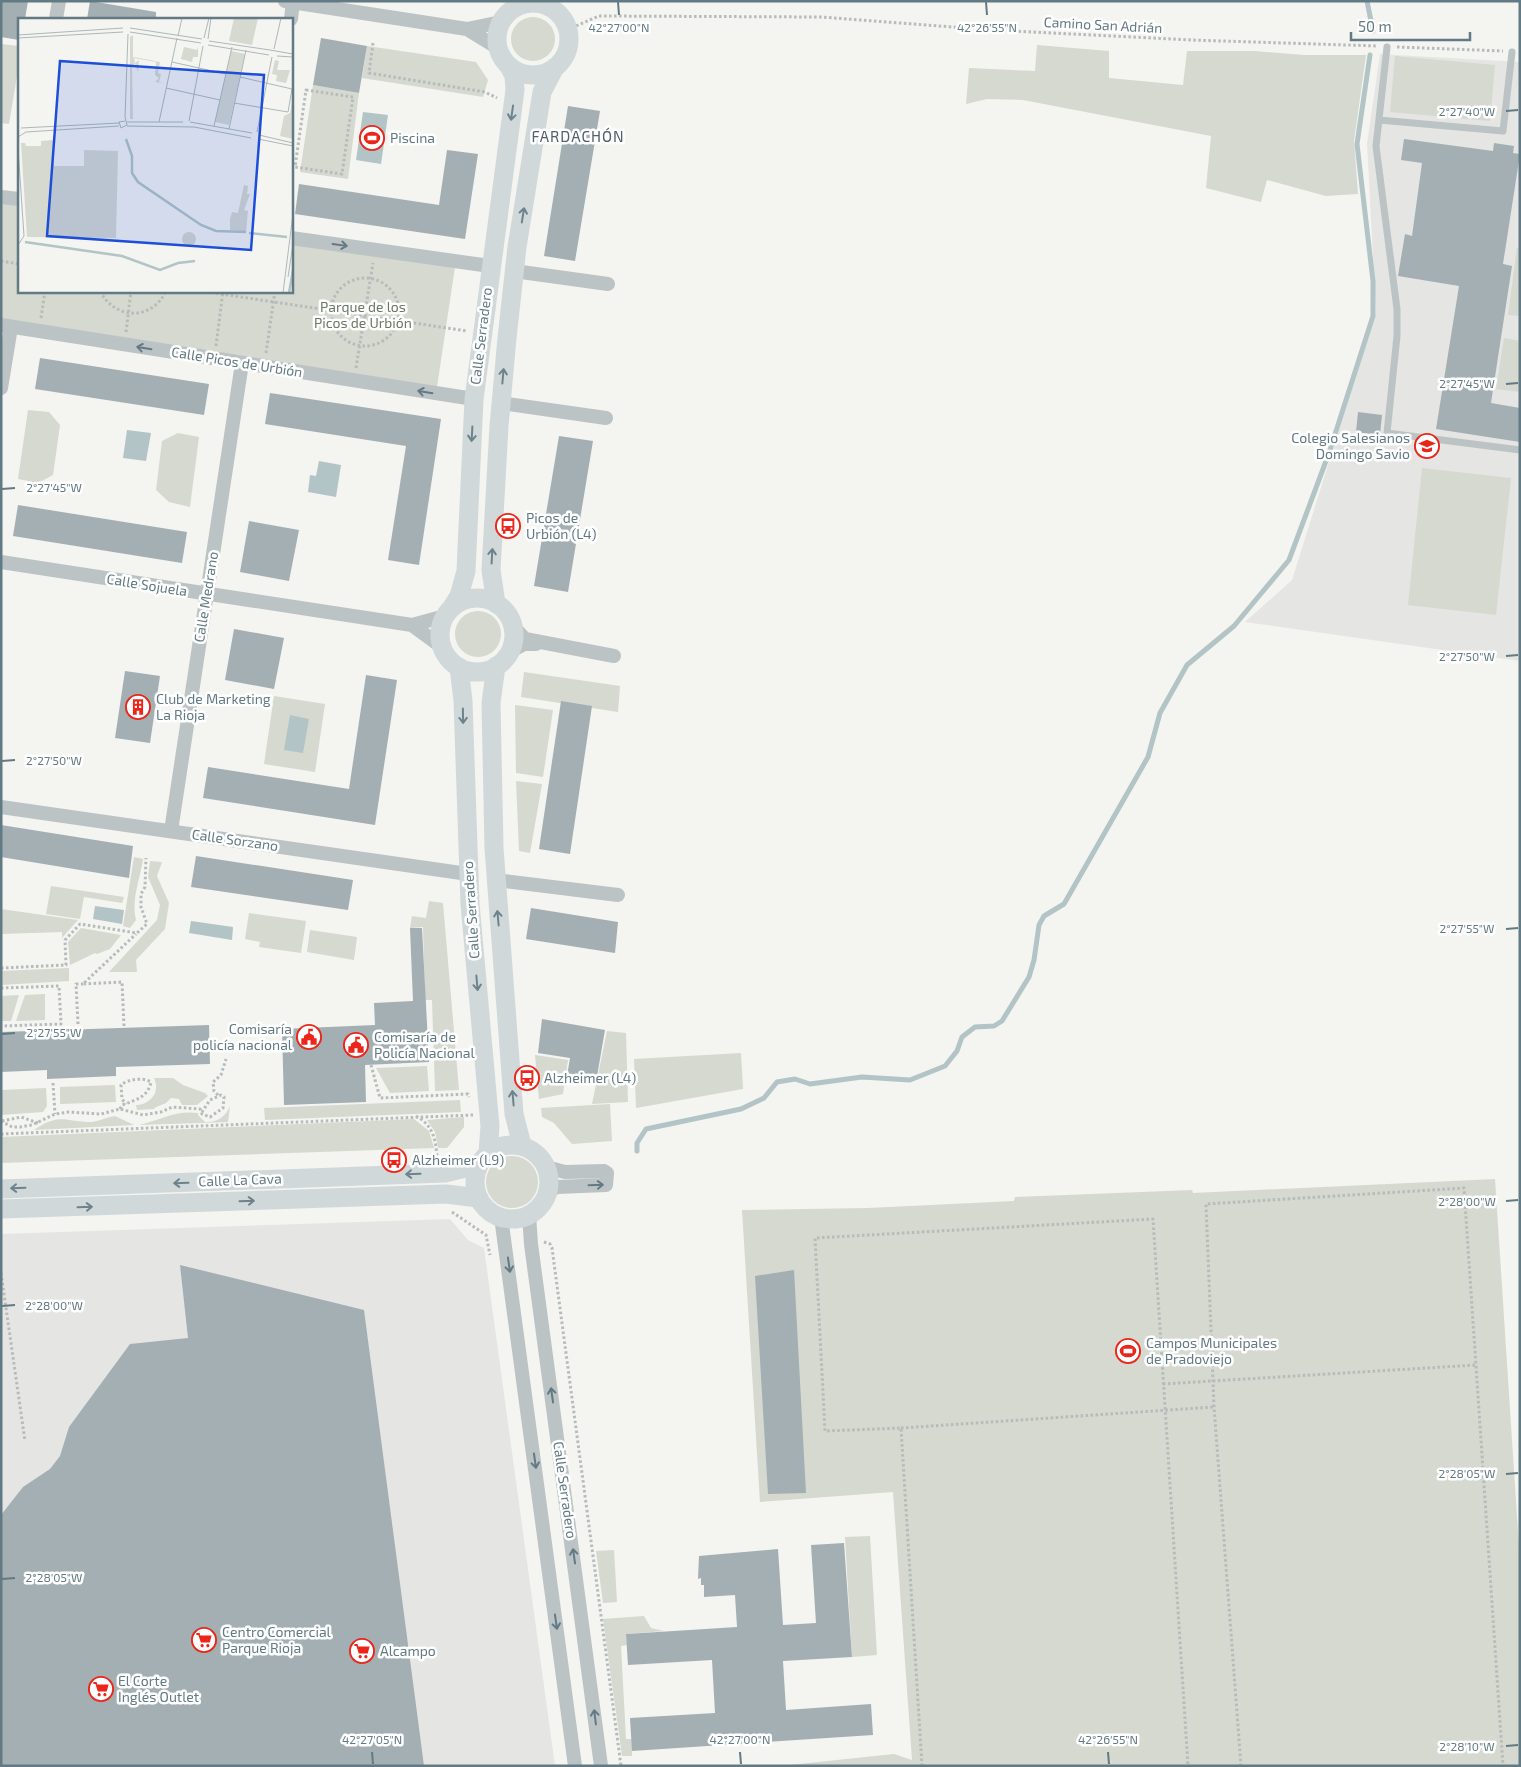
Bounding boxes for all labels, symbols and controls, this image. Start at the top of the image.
scale bar [1351,10,1470,42]
street label: Camino San Adrián [1043,13,1163,36]
text: 50 m [1358,17,1392,35]
inset map [18,18,292,292]
text: 42°27'00"N [588,20,650,34]
text: 42°26'55"N [957,20,1017,34]
text: 2°27'40"W [1439,104,1495,118]
one-way arrow [507,105,517,121]
sports icon: Piscina [359,125,385,151]
district label: FARDACHÓN [531,127,625,145]
place label: Piscina [390,129,435,146]
one-way arrow [518,207,528,223]
one-way arrow [331,240,347,250]
street label: Calle Serradero [466,286,495,386]
park label: Parque de los Picos de Urbión [314,298,412,331]
one-way arrow [136,342,152,352]
street label: Calle Picos de Urbión [170,343,304,380]
one-way arrow [499,368,508,384]
text: 2°27'45"W [1439,376,1495,390]
one-way arrow [418,386,434,396]
one-way arrow [467,426,477,442]
place label: Colegio Salesianos Domingo Savio [1291,429,1410,462]
school or university icon: Colegio Salesianos Domingo Savio [1414,433,1440,459]
text: 2°27'45"W [26,480,82,494]
place label: Picos de Urbión (L4) [526,509,597,542]
bus stop icon: Picos de Urbión (L4) [495,513,521,539]
one-way arrow [487,548,496,564]
street label: Calle Medrano [190,550,221,644]
street label: Calle Sojuela [106,570,189,599]
text: 2°27'50"W [1439,649,1495,663]
place label: Club de Marketing La Rioja [156,690,271,723]
building icon: Club de Marketing La Rioja [125,694,151,720]
one-way arrow [459,708,468,724]
text: 2°27'50"W [26,753,82,767]
street label: Calle Sorzano [191,825,279,854]
street label: Calle Serradero [459,861,482,959]
one-way arrow [493,910,503,926]
text: 2°27'55"W [1440,921,1494,935]
one-way arrow [472,975,481,991]
place label: Comisaría policía nacional [193,1020,293,1053]
public building icon: Comisaría policía nacional [296,1024,322,1050]
text: 2°27'55"W [27,1025,81,1039]
place label: Comisaría de Policía Nacional [374,1028,476,1061]
public building icon: Comisaría de Policía Nacional [343,1032,369,1058]
bus stop icon: Alzheimer (L4) [514,1065,540,1091]
place label: Alzheimer (L4) [544,1069,636,1086]
one-way arrow [508,1090,518,1106]
bus stop icon: Alzheimer (L9) [381,1147,407,1173]
place label: Alzheimer (L9) [412,1151,504,1168]
one-way arrow [405,1169,422,1179]
street label: Calle La Cava [198,1170,282,1189]
one-way arrow [173,1178,189,1187]
one-way arrow [587,1180,603,1190]
one-way arrow [10,1184,26,1193]
text: 2°28'00"W [1438,1194,1496,1208]
one-way arrow [239,1197,255,1206]
one-way arrow [77,1202,93,1211]
one-way arrow [504,1257,514,1273]
text: 2°28'00"W [25,1298,83,1312]
place label: Campos Municipales de Pradoviejo [1146,1334,1277,1367]
sports icon: Campos Municipales de Pradoviejo [1115,1338,1141,1364]
one-way arrow [547,1388,557,1404]
street label: Calle Serradero [550,1440,581,1540]
one-way arrow [530,1453,540,1469]
text: 2°28'05"W [1439,1466,1495,1480]
one-way arrow [569,1549,579,1565]
text: 2°28'05"W [26,1570,82,1584]
one-way arrow [552,1614,562,1630]
place label: Centro Comercial Parque Rioja [222,1623,332,1656]
supermarket icon: Centro Comercial Parque Rioja [191,1627,217,1653]
supermarket icon: Alcampo [349,1638,375,1664]
place label: Alcampo [380,1642,436,1659]
place label: El Corte Inglés Outlet [118,1672,199,1705]
supermarket icon: El Corte Inglés Outlet [88,1676,114,1702]
one-way arrow [590,1710,600,1726]
text: 42°27'05"N [342,1732,402,1746]
text: 42°27'00"N [709,1732,771,1746]
text: 42°26'55"N [1078,1732,1138,1746]
text: 2°28'10"W [1439,1739,1495,1753]

